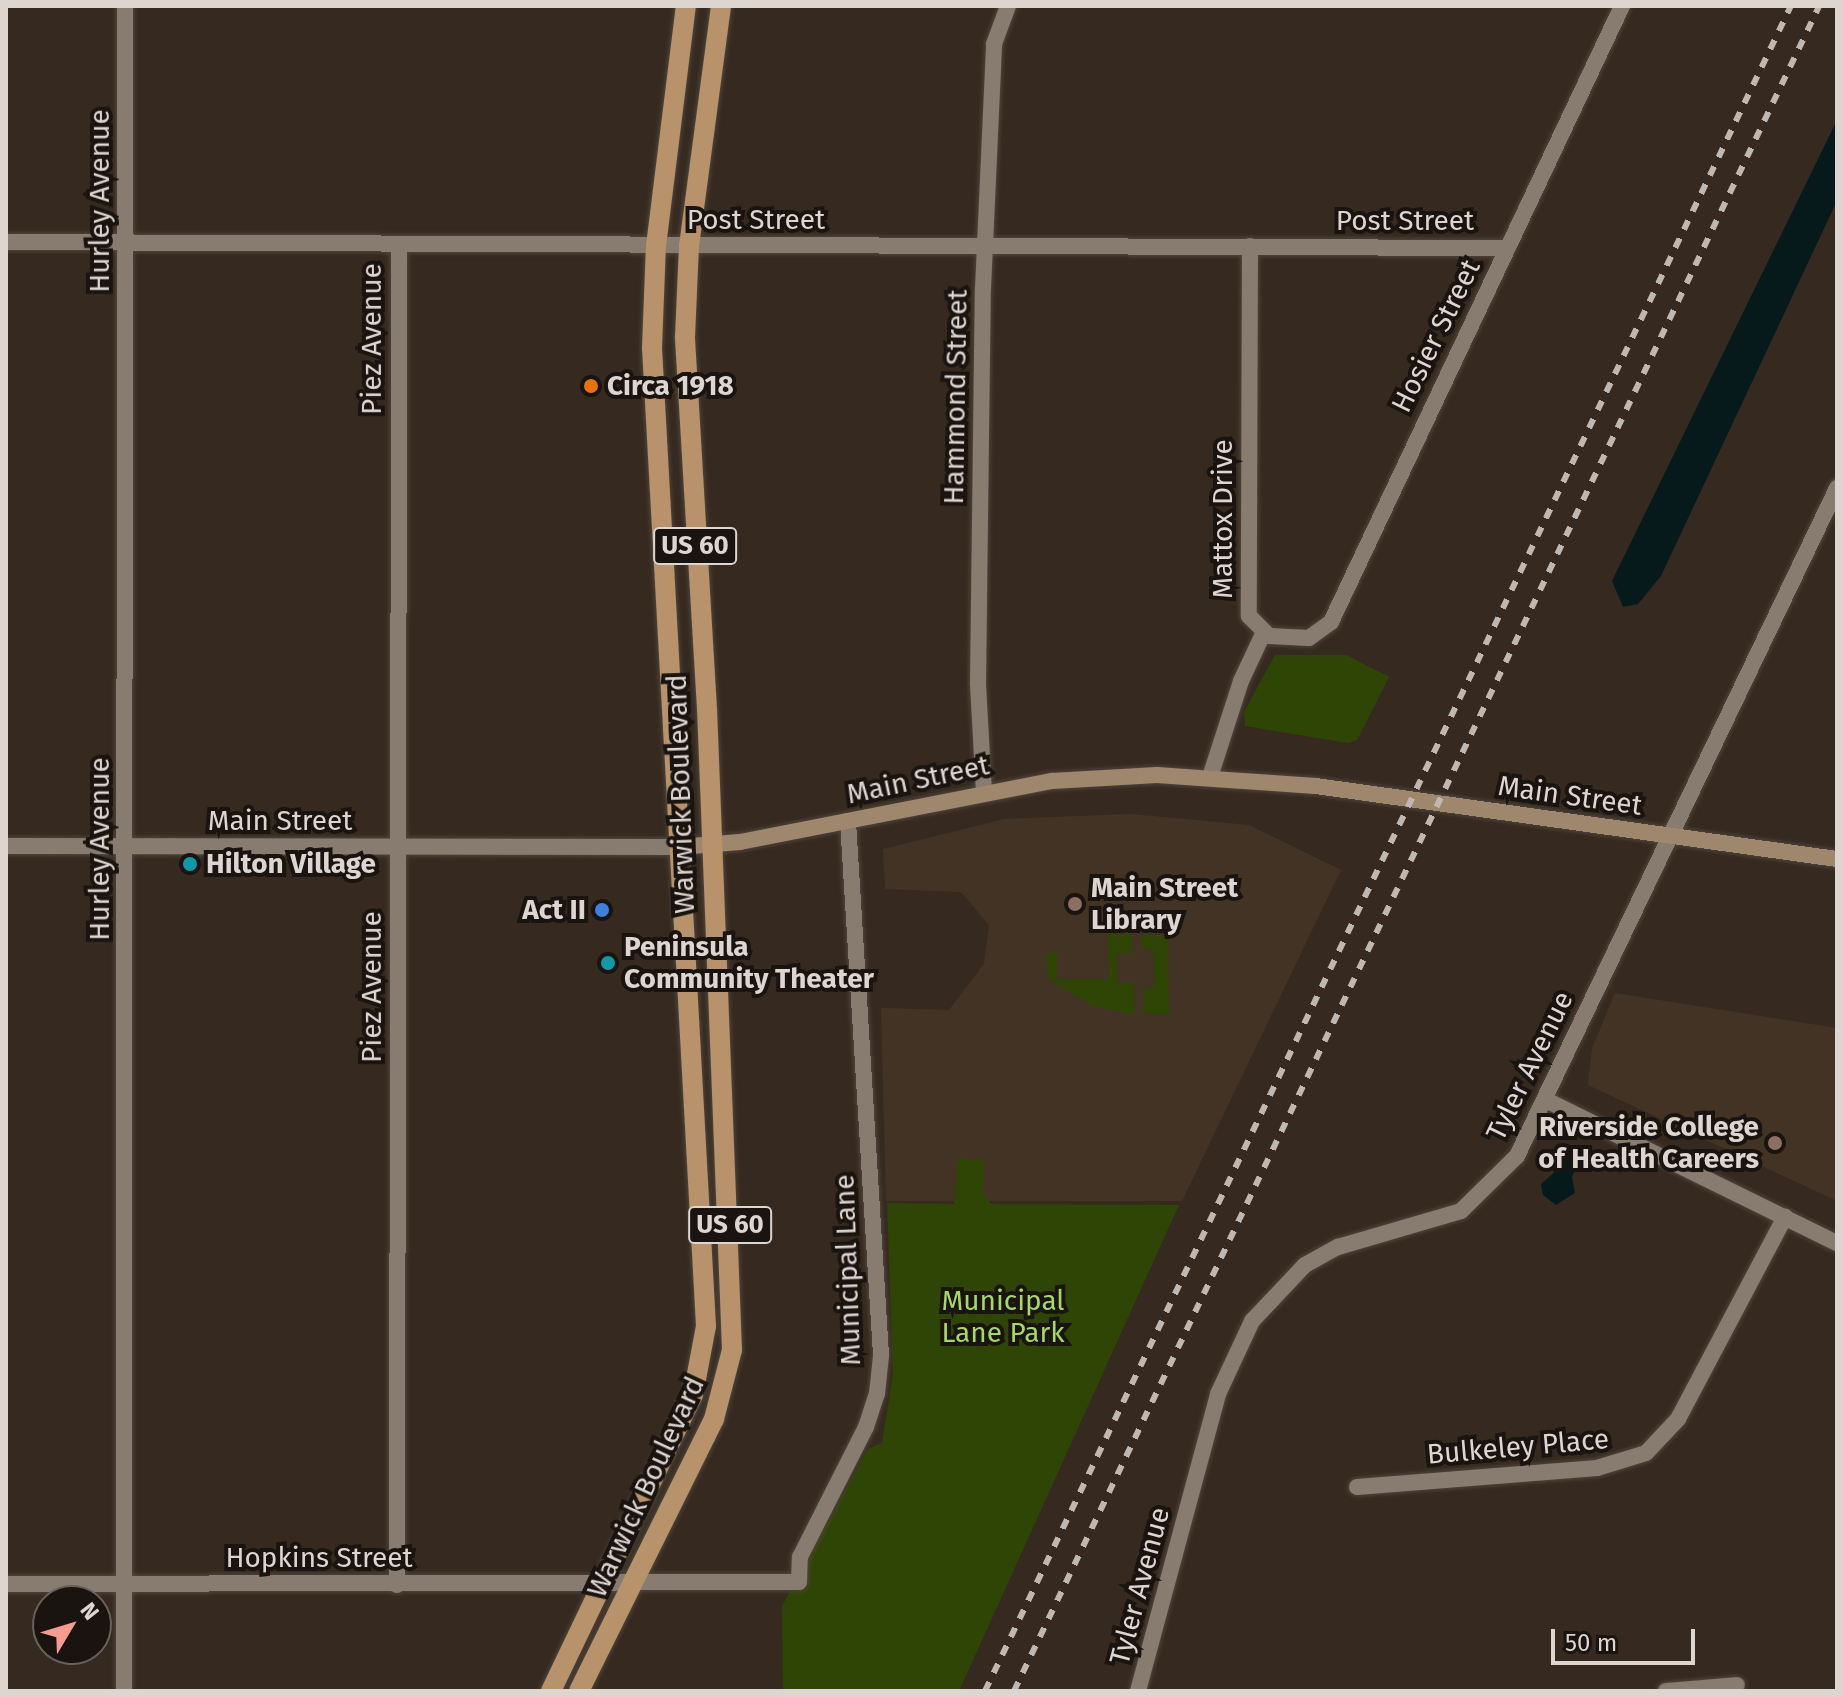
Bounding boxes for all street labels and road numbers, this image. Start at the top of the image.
street label: Hurley Avenue [83,109,117,293]
street label: Post Street [687,203,825,237]
street label: Post Street [1336,204,1474,238]
street label: Hosier Street [1385,254,1487,418]
street label: Piez Avenue [355,263,389,415]
street label: Hammond Street [937,289,975,505]
street label: Mattox Drive [1206,439,1240,599]
road number: US 60 [653,524,737,568]
street label: Warwick Boulevard [660,674,702,914]
street label: Main Street [844,749,992,811]
street label: Hurley Avenue [83,757,117,941]
street label: Main Street [1496,769,1644,823]
street label: Main Street [208,804,352,838]
street label: Piez Avenue [355,911,389,1063]
street label: Tyler Avenue [1479,986,1581,1146]
street label: Municipal Lane [828,1174,868,1366]
road number: US 60 [688,1203,772,1247]
street label: Warwick Boulevard [580,1371,712,1603]
street label: Bulkeley Place [1426,1422,1610,1472]
street label: Tyler Avenue [1103,1504,1177,1668]
street label: Hopkins Street [225,1541,413,1575]

